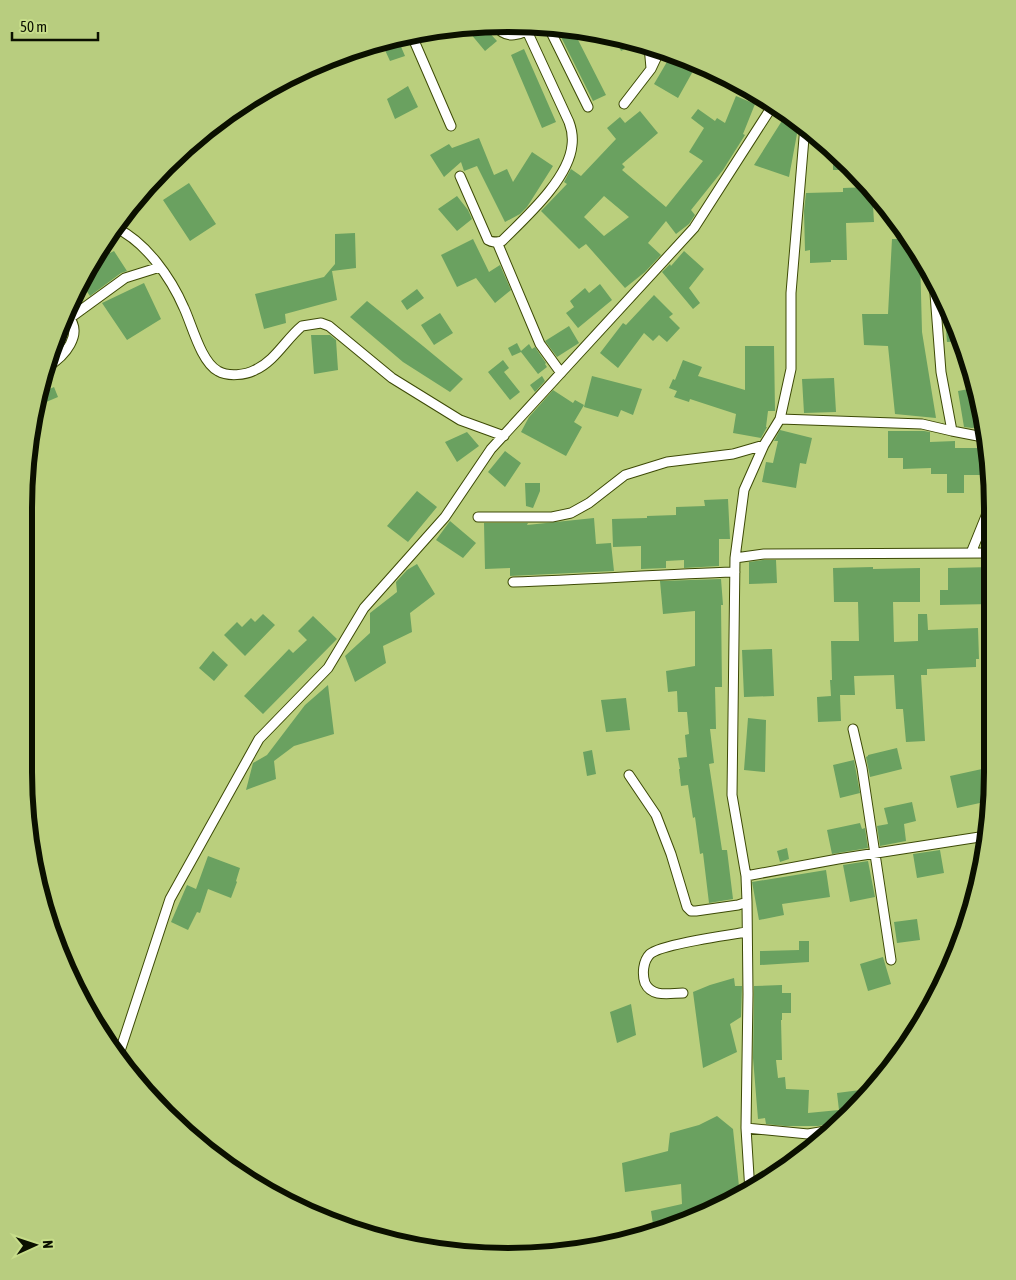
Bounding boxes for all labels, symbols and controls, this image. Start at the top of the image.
scale bar [12,10,99,42]
text: 50 m [20,18,47,35]
north arrow [10,1220,60,1270]
text: N [40,1240,56,1249]

